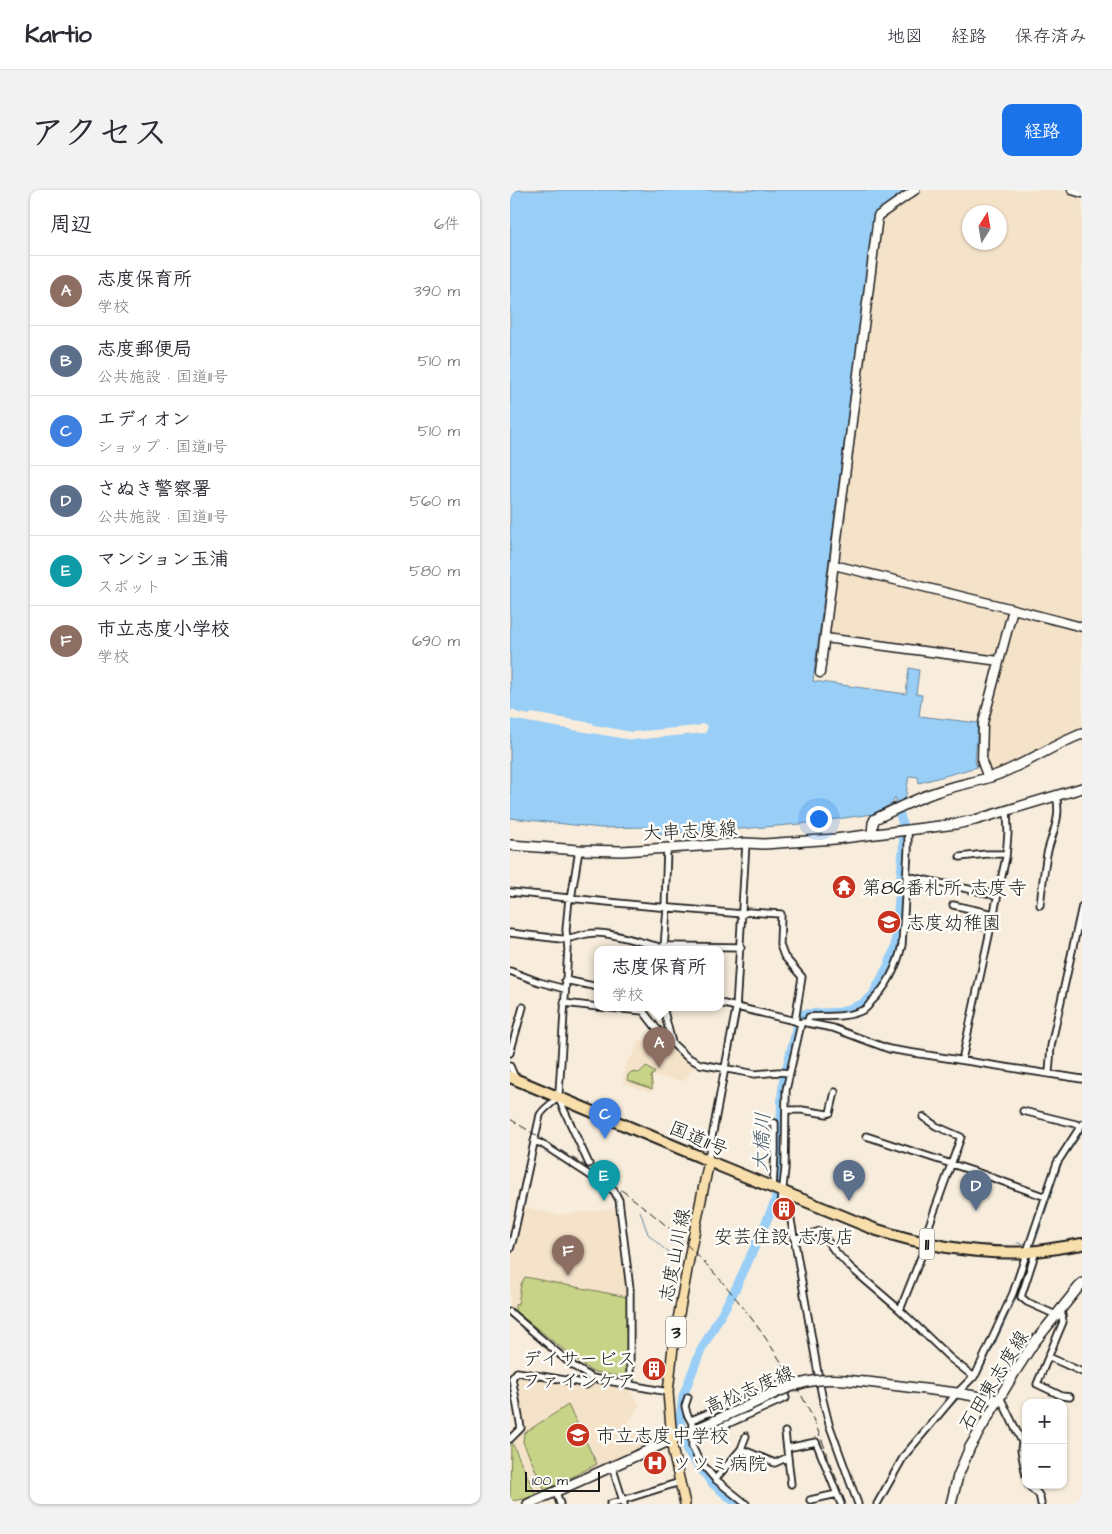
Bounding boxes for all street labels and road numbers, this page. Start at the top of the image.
street label: 大串志度線 [642,816,738,847]
street label: 国道11号 [665,1115,732,1164]
street label: 志度山川線 [653,1206,698,1304]
road number: 11 [920,1228,934,1260]
road number: 3 [666,1316,686,1348]
street label: 石田東志度線 [953,1325,1036,1436]
street label: 高松志度線 [701,1359,799,1421]

